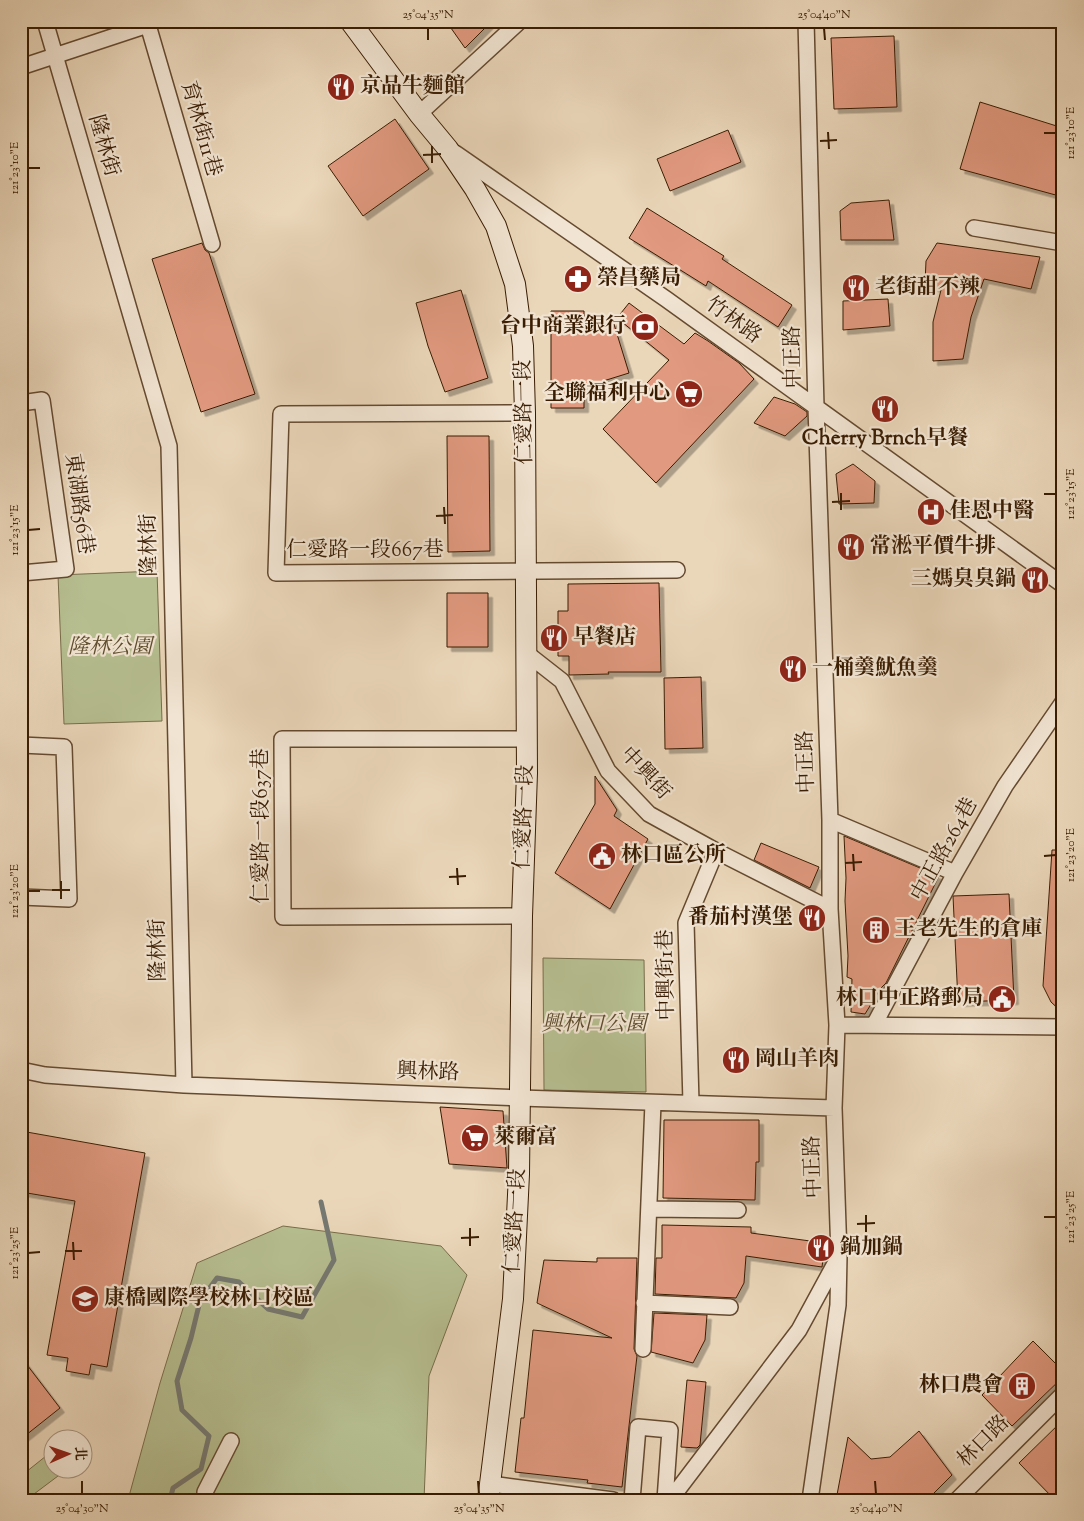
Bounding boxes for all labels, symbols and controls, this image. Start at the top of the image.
text: 25°04'35"N [402,6,454,24]
text: 25°04'40"N [798,6,851,24]
restaurant icon: 京品牛麵館 [326,72,356,102]
place label: 京品牛麵館 [360,72,465,102]
street label: 育林街11巷 [172,78,228,180]
text: 121°23'10"E [1062,106,1080,159]
street label: 隆林街 [80,112,126,180]
text: 121°23'10"E [6,141,24,194]
pharmacy icon: 榮昌藥局 [563,264,593,294]
place label: 榮昌藥局 [597,264,681,294]
restaurant icon: 老街甜不辣 [841,273,871,303]
place label: 老街甜不辣 [875,273,980,303]
street label: 竹林路 [699,290,767,352]
place label: 台中商業銀行 [500,312,626,342]
bank icon: 台中商業銀行 [630,312,660,342]
street label: 中正路 [778,325,810,389]
street label: 仁愛路一段 [509,359,541,465]
place label: 全聯福利中心 [544,379,670,409]
supermarket icon: 全聯福利中心 [674,379,704,409]
restaurant icon: Cherry Brnch早餐 [870,394,900,424]
place label: Cherry Brnch早餐 [802,424,968,454]
street label: 東湖路56巷 [56,452,100,556]
text: 121°23'15"E [1062,468,1080,519]
hospital icon: 佳恩中醫 [916,497,946,527]
place label: 佳恩中醫 [950,497,1034,527]
text: 121°23'15"E [6,504,24,555]
street label: 隆林街 [134,513,166,577]
restaurant icon: 常淞平價牛排 [836,532,866,562]
place label: 常淞平價牛排 [870,532,996,562]
street label: 仁愛路一段667巷 [286,536,444,566]
place label: 三媽臭臭鍋 [911,565,1016,595]
restaurant icon: 三媽臭臭鍋 [1020,565,1050,595]
restaurant icon: 早餐店 [539,623,569,653]
place label: 早餐店 [573,623,636,653]
park label: 隆林公園 [68,633,155,663]
restaurant icon: 一桶羹魷魚羹 [778,654,808,684]
place label: 一桶羹魷魚羹 [812,654,938,684]
street label: 中正路 [791,730,823,794]
street label: 中興街 [613,741,677,807]
street label: 仁愛路一段637巷 [247,748,277,904]
street label: 仁愛路一段 [508,764,542,870]
street label: 中正路264巷 [904,793,986,907]
text: 121°23'20"E [1062,827,1080,882]
public building icon: 林口區公所 [587,841,617,871]
place label: 林口區公所 [621,841,726,871]
text: 121°23'20"E [6,863,24,918]
place label: 番茄村漢堡 [688,903,793,933]
restaurant icon: 番茄村漢堡 [797,903,827,933]
building icon: 王老先生的倉庫 [861,915,891,945]
place label: 王老先生的倉庫 [895,915,1042,945]
street label: 隆林街 [143,918,175,982]
street label: 中興街1巷 [651,929,683,1021]
place label: 林口中正路郵局 [836,984,983,1014]
public building icon: 林口中正路郵局 [987,984,1017,1014]
park label: 興林口公園 [542,1010,649,1040]
restaurant icon: 岡山羊肉 [721,1045,751,1075]
place label: 岡山羊肉 [755,1045,839,1075]
street label: 興林路 [396,1057,460,1089]
supermarket icon: 萊爾富 [460,1123,490,1153]
place label: 萊爾富 [494,1123,557,1153]
street label: 中正路 [798,1135,830,1199]
street label: 仁愛路一段 [498,1168,534,1274]
text: 121°23'25"E [1062,1190,1080,1243]
text: 121°23'25"E [6,1226,24,1279]
restaurant icon: 鍋加鍋 [806,1233,836,1263]
place label: 鍋加鍋 [840,1233,903,1263]
school or university icon: 康橋國際學校林口校區 [70,1284,100,1314]
place label: 康橋國際學校林口校區 [104,1284,314,1314]
place label: 林口農會 [919,1371,1003,1401]
building icon: 林口農會 [1007,1371,1037,1401]
street label: 林口路 [951,1409,1017,1475]
north arrow [42,1428,92,1478]
text: 北 [69,1446,89,1461]
text: 25°04'30"N [56,1500,109,1518]
text: 25°04'35"N [453,1500,505,1518]
text: 25°04'40"N [850,1500,903,1518]

